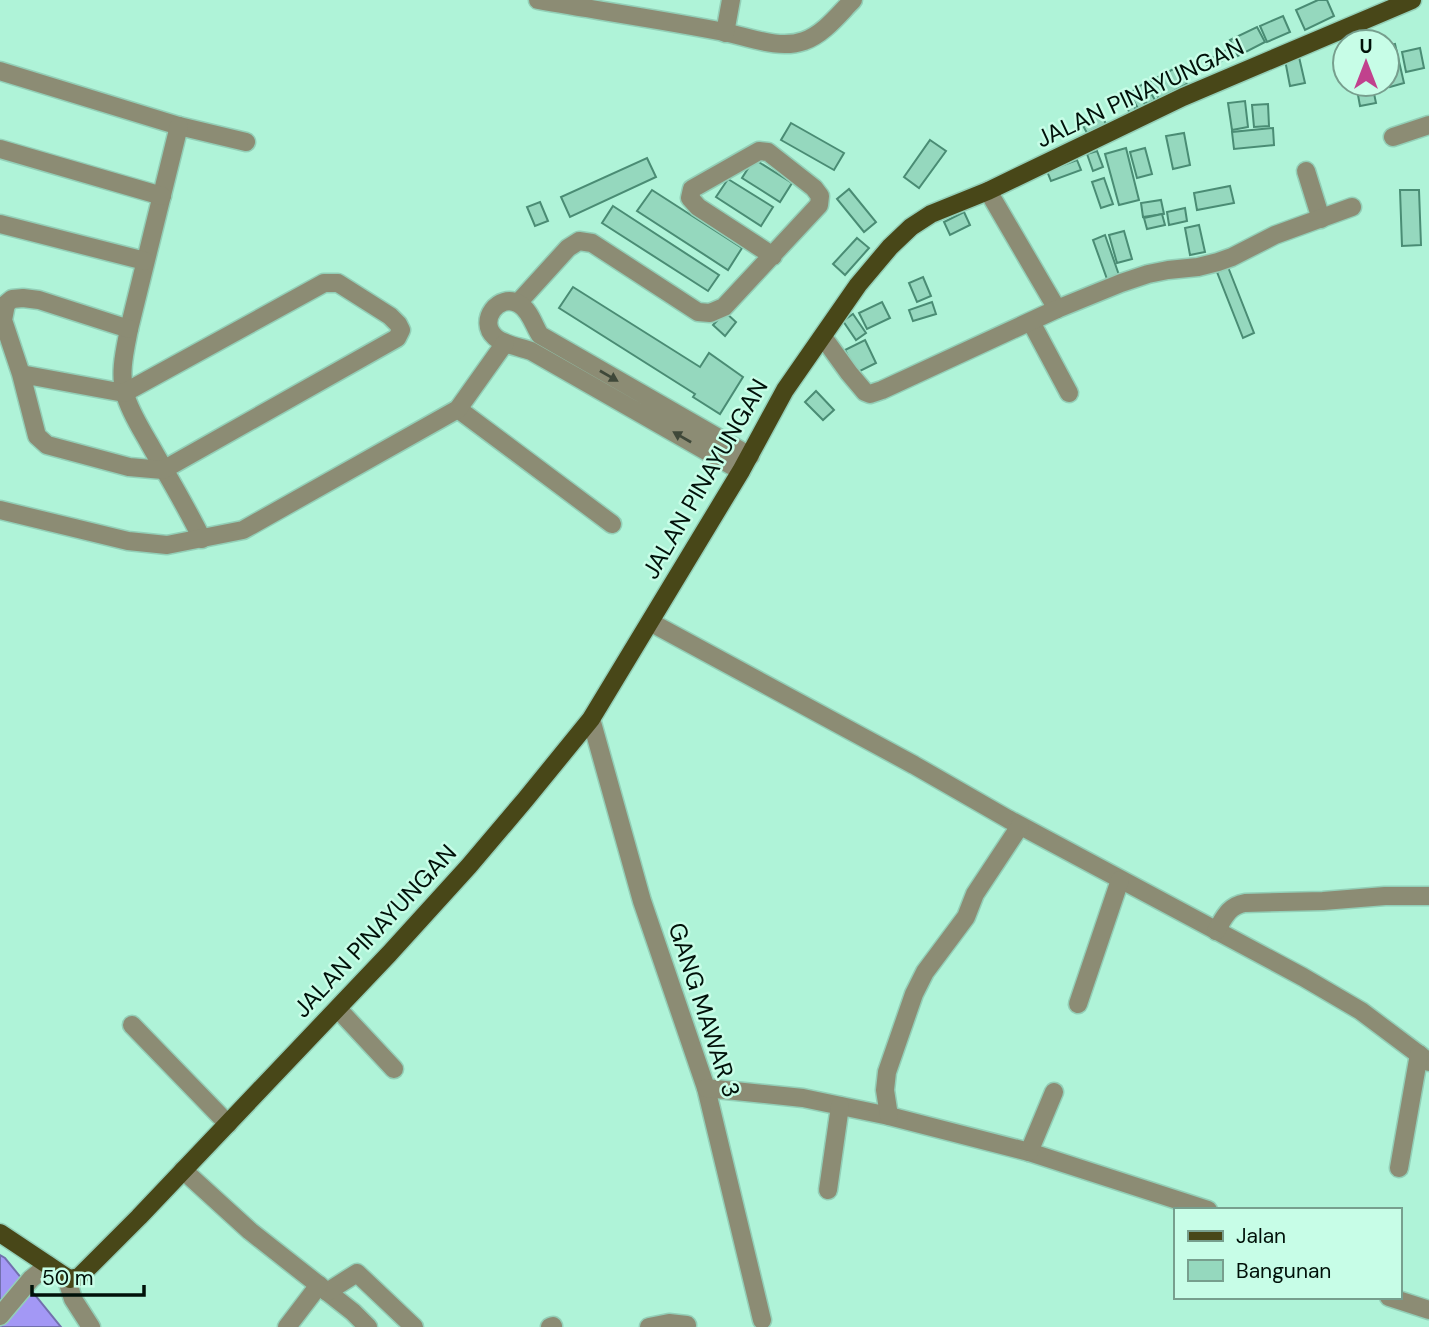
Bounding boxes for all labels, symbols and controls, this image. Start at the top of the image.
north arrow [1331,28,1401,98]
street label: JALAN PINAYUNGAN [1031,31,1249,154]
text: U [1359,34,1373,59]
one-way arrow [599,369,619,381]
street label: JALAN PINAYUNGAN [635,373,775,584]
one-way arrow [672,431,691,443]
street label: JALAN PINAYUNGAN [286,837,463,1024]
street label: GANG MAWAR 3 [662,918,747,1101]
legend [1174,1208,1401,1299]
text: Jalan [1236,1222,1286,1250]
scale bar [32,1254,144,1298]
text: Bangunan [1236,1257,1331,1285]
text: 50 m [42,1264,93,1292]

